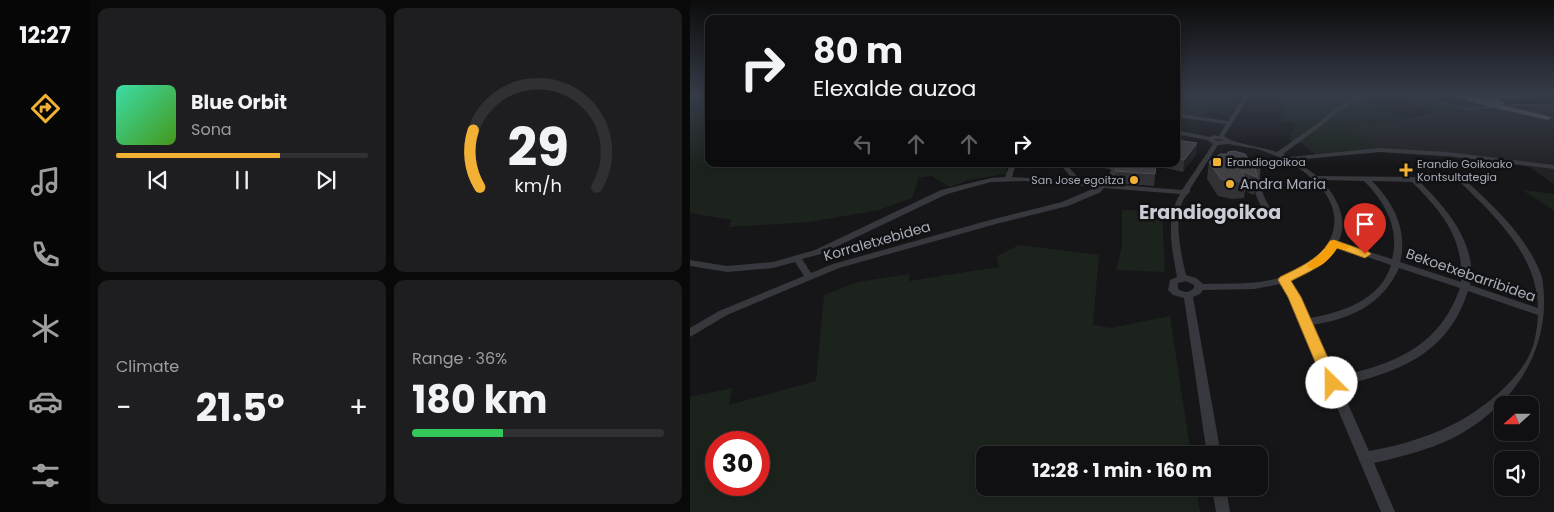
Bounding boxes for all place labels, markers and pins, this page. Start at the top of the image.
place label: Erandiogoikoa [1227,154,1306,170]
marker: Erandiogoikoa [1211,156,1223,168]
place label: Erandio Goikoako Kontsultategia [1417,156,1513,185]
marker: Erandio Goikoako Kontsultategia [1399,163,1413,177]
place label: San Jose egoitza [1031,172,1124,188]
marker: San Jose egoitza [1128,174,1140,186]
place label: Andra Maria [1240,174,1326,194]
marker: Andra Maria [1224,178,1236,190]
pin [1344,203,1386,254]

